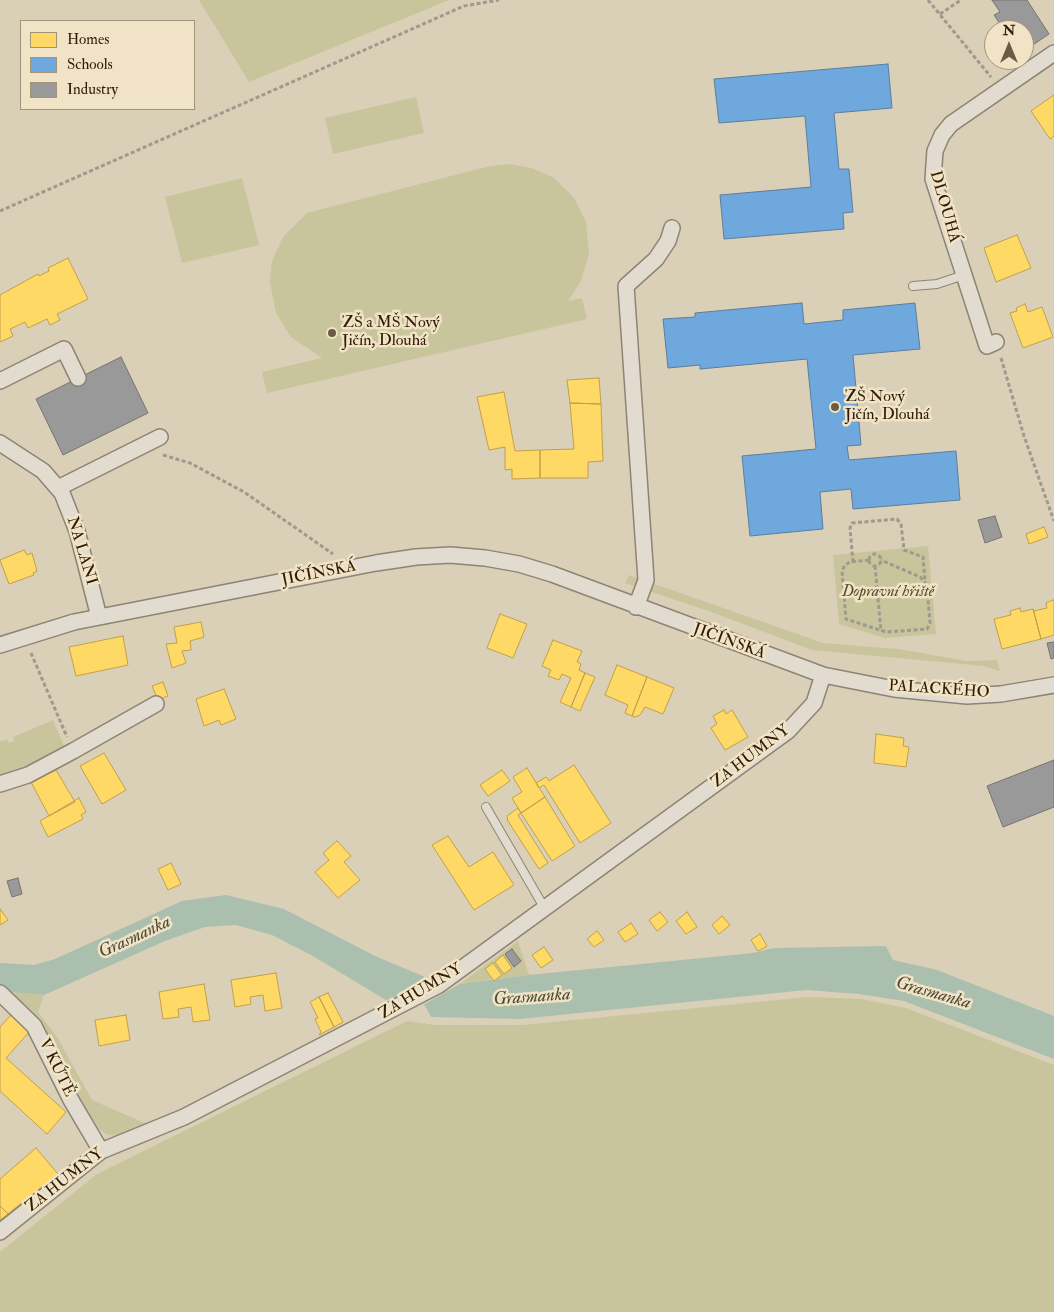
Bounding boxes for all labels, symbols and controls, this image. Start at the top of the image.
legend [20,20,195,110]
north arrow [984,20,1034,70]
text: N [1003,22,1015,39]
text: Homes [67,30,109,49]
text: Schools [67,55,113,74]
text: Industry [67,80,118,99]
street label: DLOUHÁ [925,169,963,245]
place label: ZŠ a MŠ Nový Jičín, Dlouhá [342,314,439,352]
marker: ZŠ a MŠ Nový Jičín, Dlouhá [326,327,338,339]
place label: ZŠ Nový Jičín, Dlouhá [845,388,930,426]
marker: ZŠ Nový Jičín, Dlouhá [829,401,841,413]
street label: NA LANI [62,515,100,587]
street label: JIČÍNSKÁ [280,557,358,591]
park label: Dopravní hřiště [842,583,934,603]
street label: JIČÍNSKÁ [690,620,768,664]
street label: PALACKÉHO [888,677,990,703]
street label: ZA HUMNY [708,721,794,793]
water label: Grasmanka [96,912,174,964]
street label: ZA HUMNY [376,960,466,1024]
water label: Grasmanka [893,973,973,1015]
water label: Grasmanka [493,985,571,1011]
street label: V KÚTĚ [34,1036,78,1100]
street label: ZA HUMNY [22,1145,108,1217]

